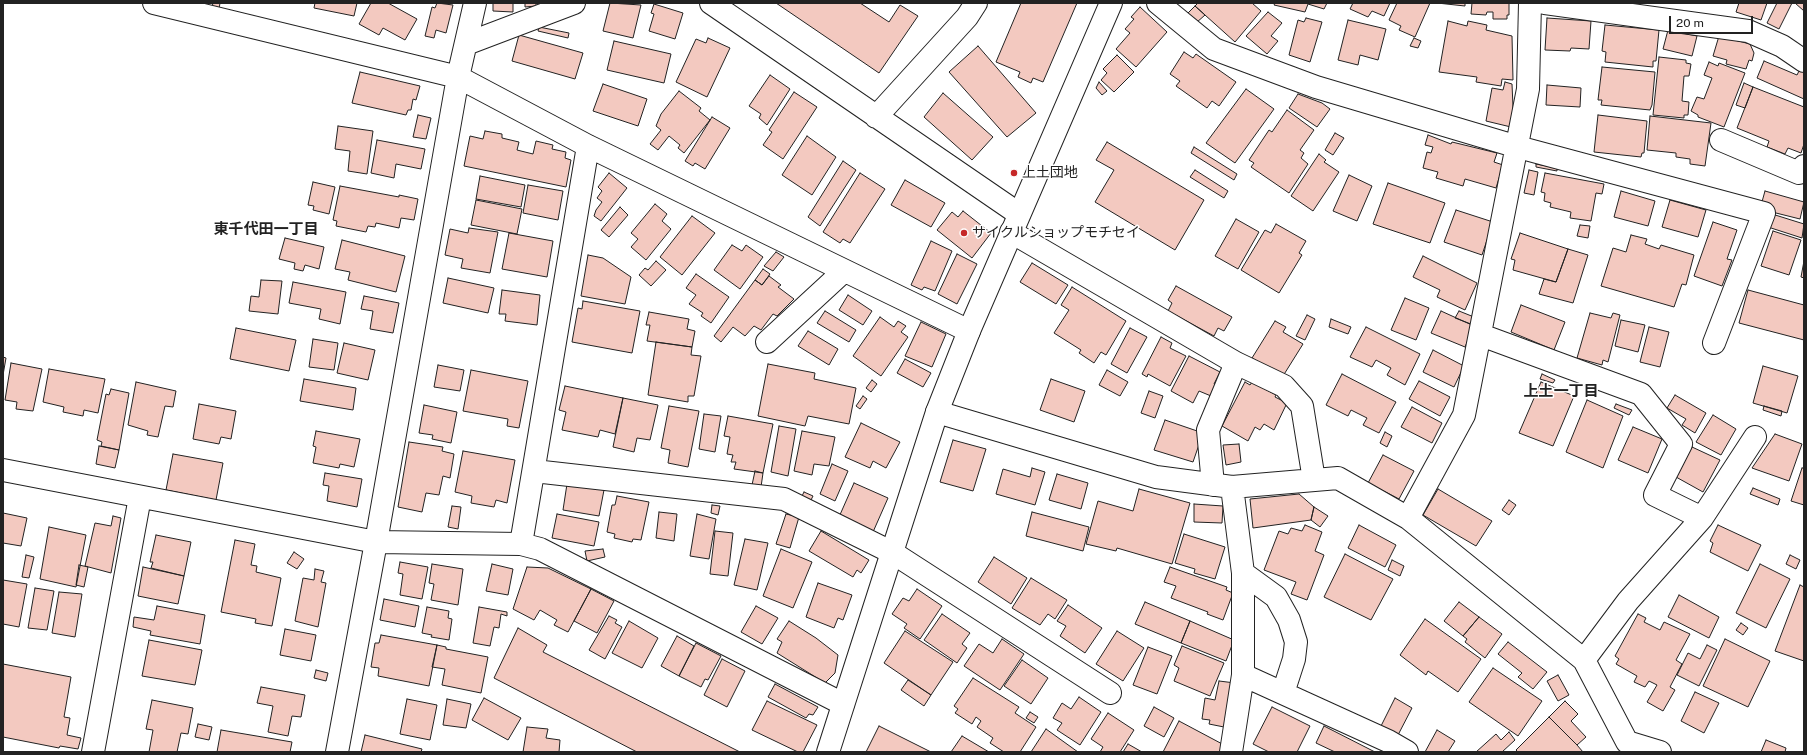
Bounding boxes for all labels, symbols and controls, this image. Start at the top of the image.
scale bar [1671,8,1755,34]
text: 20 m [1676,16,1704,30]
place label: 上土団地 [1022,165,1078,181]
marker: 上土団地 [1009,168,1019,178]
district label: 東千代田一丁目 [214,220,318,238]
place label: サイクルショップモチセイ [972,225,1140,241]
marker: サイクルショップモチセイ [959,228,969,238]
district label: 上土一丁目 [1524,382,1598,400]

